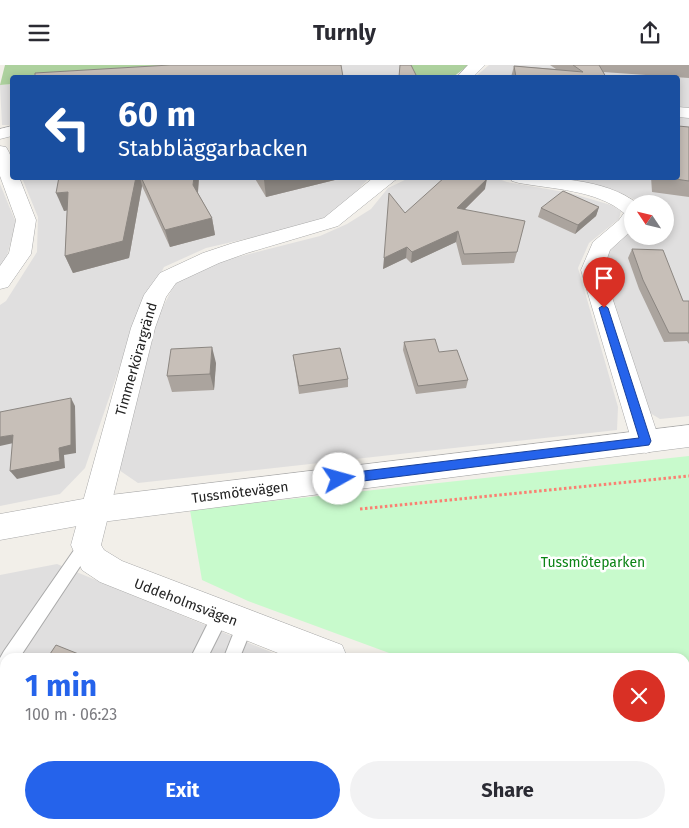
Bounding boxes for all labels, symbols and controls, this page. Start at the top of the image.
icon: menu [25,19,53,47]
text: Turnly [313,19,376,46]
icon: share [636,19,664,47]
text: 60 m [118,93,196,135]
icon: left [35,95,100,160]
text: Stabbläggarbacken [118,135,308,162]
north arrow [624,195,674,245]
map controls [624,195,674,245]
pin [583,257,625,308]
icon: arrive [590,264,618,292]
street label: Timmerkörargränd [112,300,161,418]
position arrow [312,452,364,504]
street label: Tussmötevägen [191,478,289,507]
park label: Tussmöteparken [541,554,645,571]
street label: Uddeholmsvägen [132,575,240,630]
text: 1 min [25,668,97,704]
button: close [613,670,665,722]
text: 100 m · 06:23 [25,705,117,724]
button: Exit [25,761,340,819]
button: Share [350,761,665,819]

